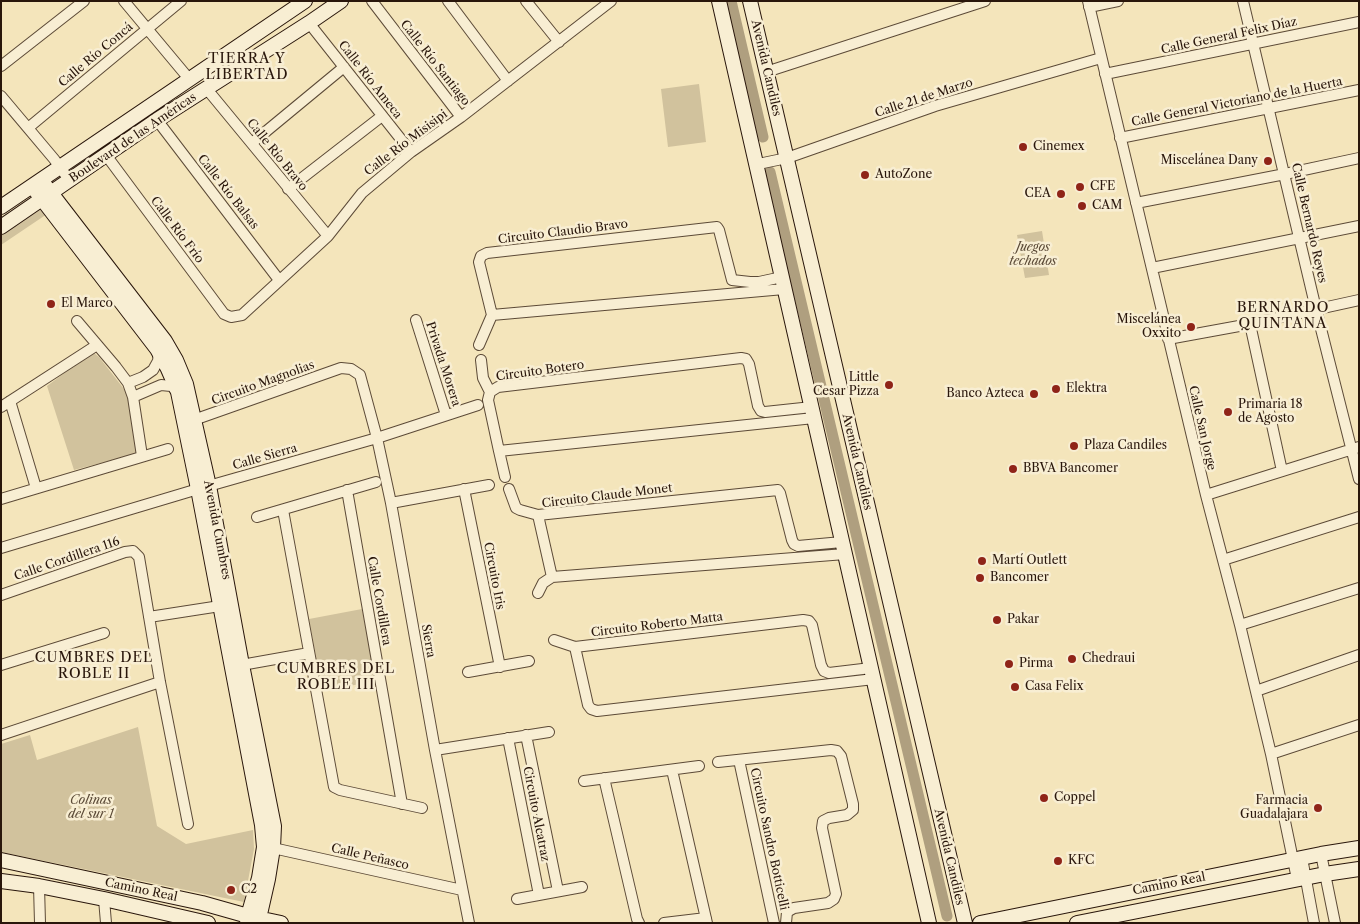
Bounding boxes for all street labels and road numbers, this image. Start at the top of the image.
street label: Calle General Felix Díaz [1160,15,1298,57]
street label: Calle Río Santiago [397,17,473,109]
street label: Avenida Candiles [748,18,784,118]
street label: Calle Río Concá [56,20,136,90]
street label: Calle Río Ameca [335,38,405,122]
street label: Calle General Victoriano de la Huerta [1130,74,1344,130]
street label: Calle 21 de Marzo [873,75,975,121]
street label: Boulevard de las Américas [67,90,199,186]
street label: Calle Río Misisipi [362,107,450,179]
street label: Calle Río Bravo [244,116,310,194]
street label: Calle Río Balsas [194,152,262,232]
street label: Calle Bernardo Reyes [1288,162,1330,284]
street label: Calle Río Frío [147,194,207,266]
street label: Circuito Claudio Bravo [497,217,629,247]
street label: Privada Morera [423,320,463,408]
street label: Circuito Magnolias [210,358,316,408]
street label: Circuito Botero [495,358,585,384]
street label: Calle San Jorge [1185,384,1219,472]
street label: Avenida Candiles [839,412,875,512]
street label: Calle Sierra [231,441,299,473]
street label: Avenida Cumbres [200,479,234,581]
street label: Circuito Claude Monet [541,481,673,511]
street label: Calle Cordillera 116 [12,534,122,584]
street label: Circuito Iris [480,541,508,611]
street label: Calle Cordillera [364,555,394,647]
street label: Circuito Roberto Matta [590,610,724,640]
street label: Sierra [418,623,438,659]
street label: Circuito Alcatraz [520,765,552,863]
street label: Circuito Sandro Botticelli [747,766,791,912]
street label: Avenida Candiles [931,807,967,907]
street label: Calle Peñasco [330,841,410,873]
street label: Camino Real [1131,870,1207,898]
street label: Camino Real [103,875,179,905]

